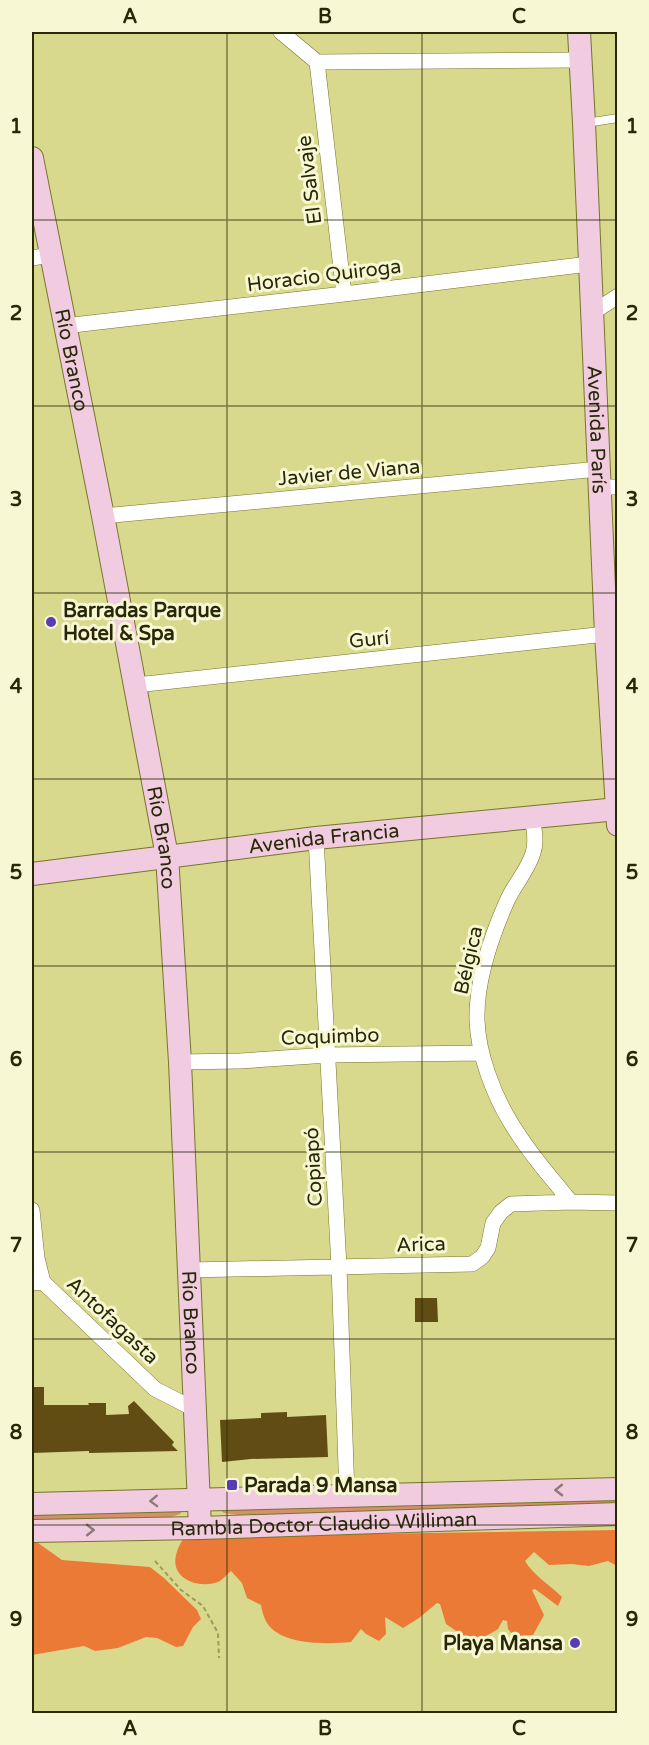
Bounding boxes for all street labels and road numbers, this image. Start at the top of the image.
street label: El Salvaje [293,134,327,226]
street label: Horacio Quiroga [245,255,403,297]
street label: Río Branco [49,307,93,414]
street label: Avenida París [581,365,611,494]
street label: Javier de Viana [277,455,421,491]
street label: Gurí [348,626,390,654]
street label: Río Branco [141,784,180,890]
street label: Avenida Francia [247,819,401,859]
street label: Bélgica [449,924,488,997]
street label: Coquimbo [280,1023,380,1051]
street label: Copiapó [300,1127,328,1207]
street label: Arica [396,1232,446,1258]
street label: Río Branco [176,1270,204,1375]
street label: Antofagasta [61,1272,163,1369]
street label: Rambla Doctor Claudio Williman [170,1508,478,1542]

